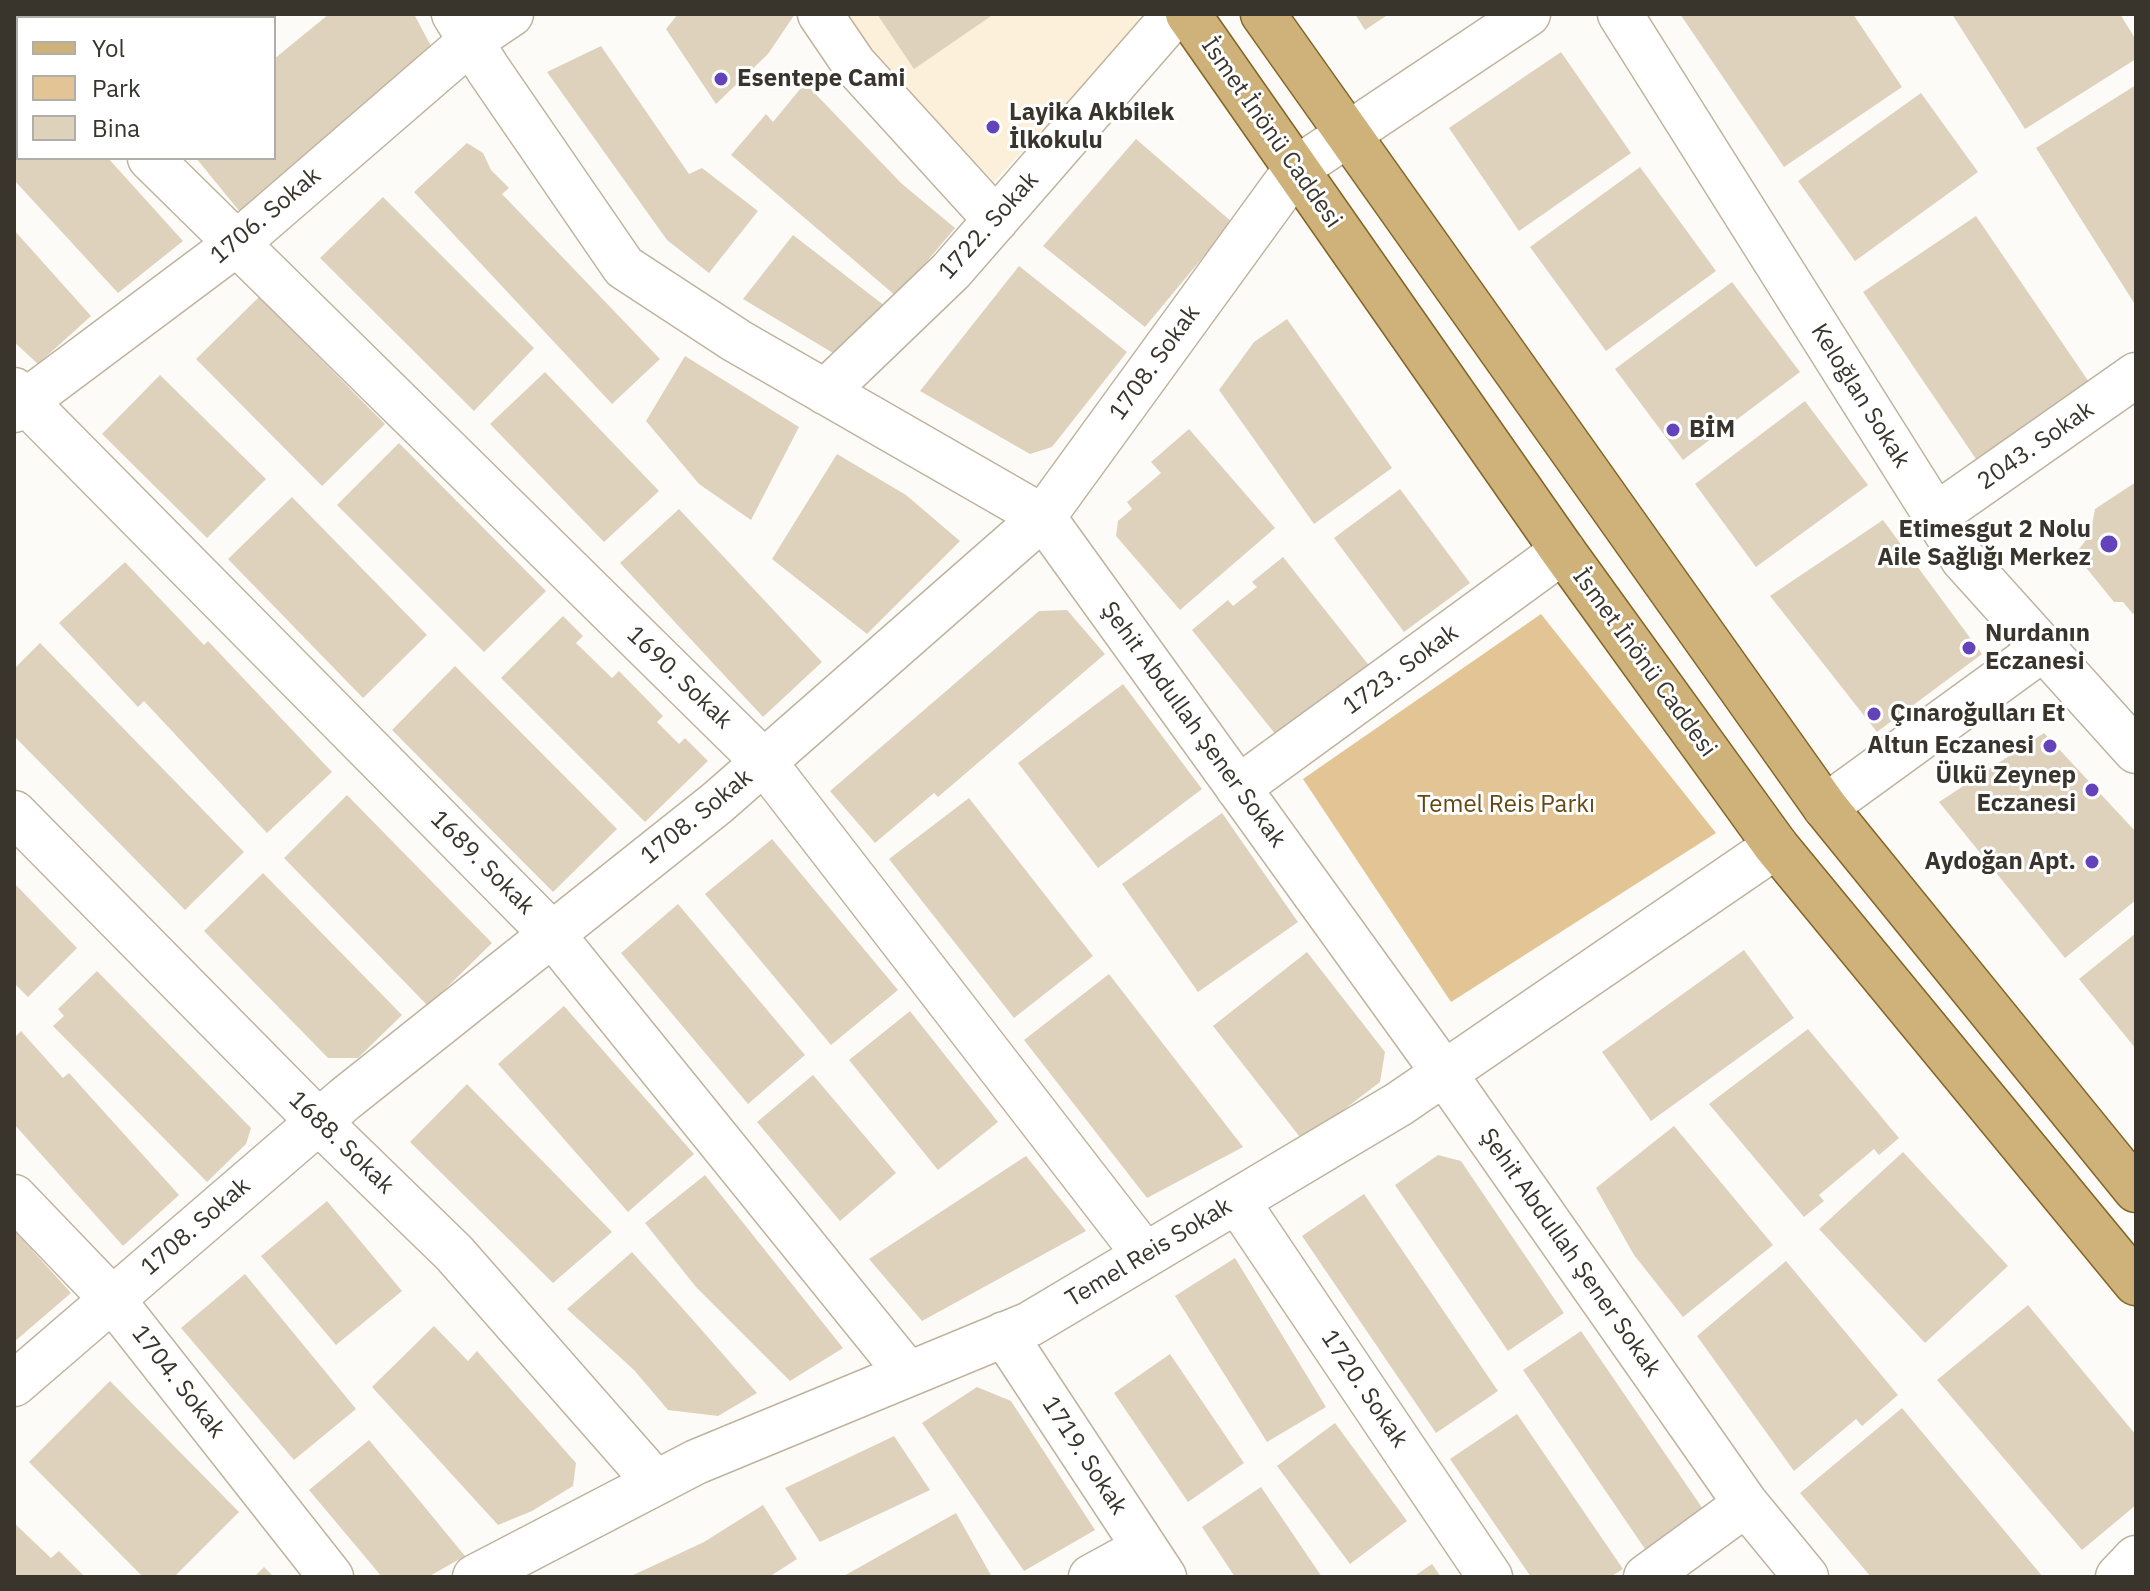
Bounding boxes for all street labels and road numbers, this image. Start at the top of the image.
street label: İsmet İnönü Caddesi [1195,32,1347,234]
street label: 1706. Sokak [205,162,327,270]
street label: 1722. Sokak [933,166,1045,286]
street label: 1708. Sokak [1104,300,1206,426]
street label: Keloğlan Sokak [1804,319,1916,473]
street label: 2043. Sokak [1972,395,2100,497]
street label: İsmet İnönü Caddesi [1566,563,1722,763]
street label: Şehit Abdullah Şener Sokak [1094,597,1292,853]
street label: 1723. Sokak [1338,619,1464,721]
street label: 1690. Sokak [620,621,738,735]
street label: 1708. Sokak [635,763,759,871]
street label: 1689. Sokak [424,805,540,921]
street label: 1688. Sokak [282,1086,400,1200]
street label: Şehit Abdullah Şener Sokak [1473,1123,1667,1383]
street label: 1708. Sokak [136,1172,256,1282]
street label: Temel Reis Sokak [1061,1192,1237,1314]
street label: 1704. Sokak [125,1320,231,1444]
street label: 1720. Sokak [1314,1325,1414,1453]
street label: 1719. Sokak [1035,1391,1133,1521]

